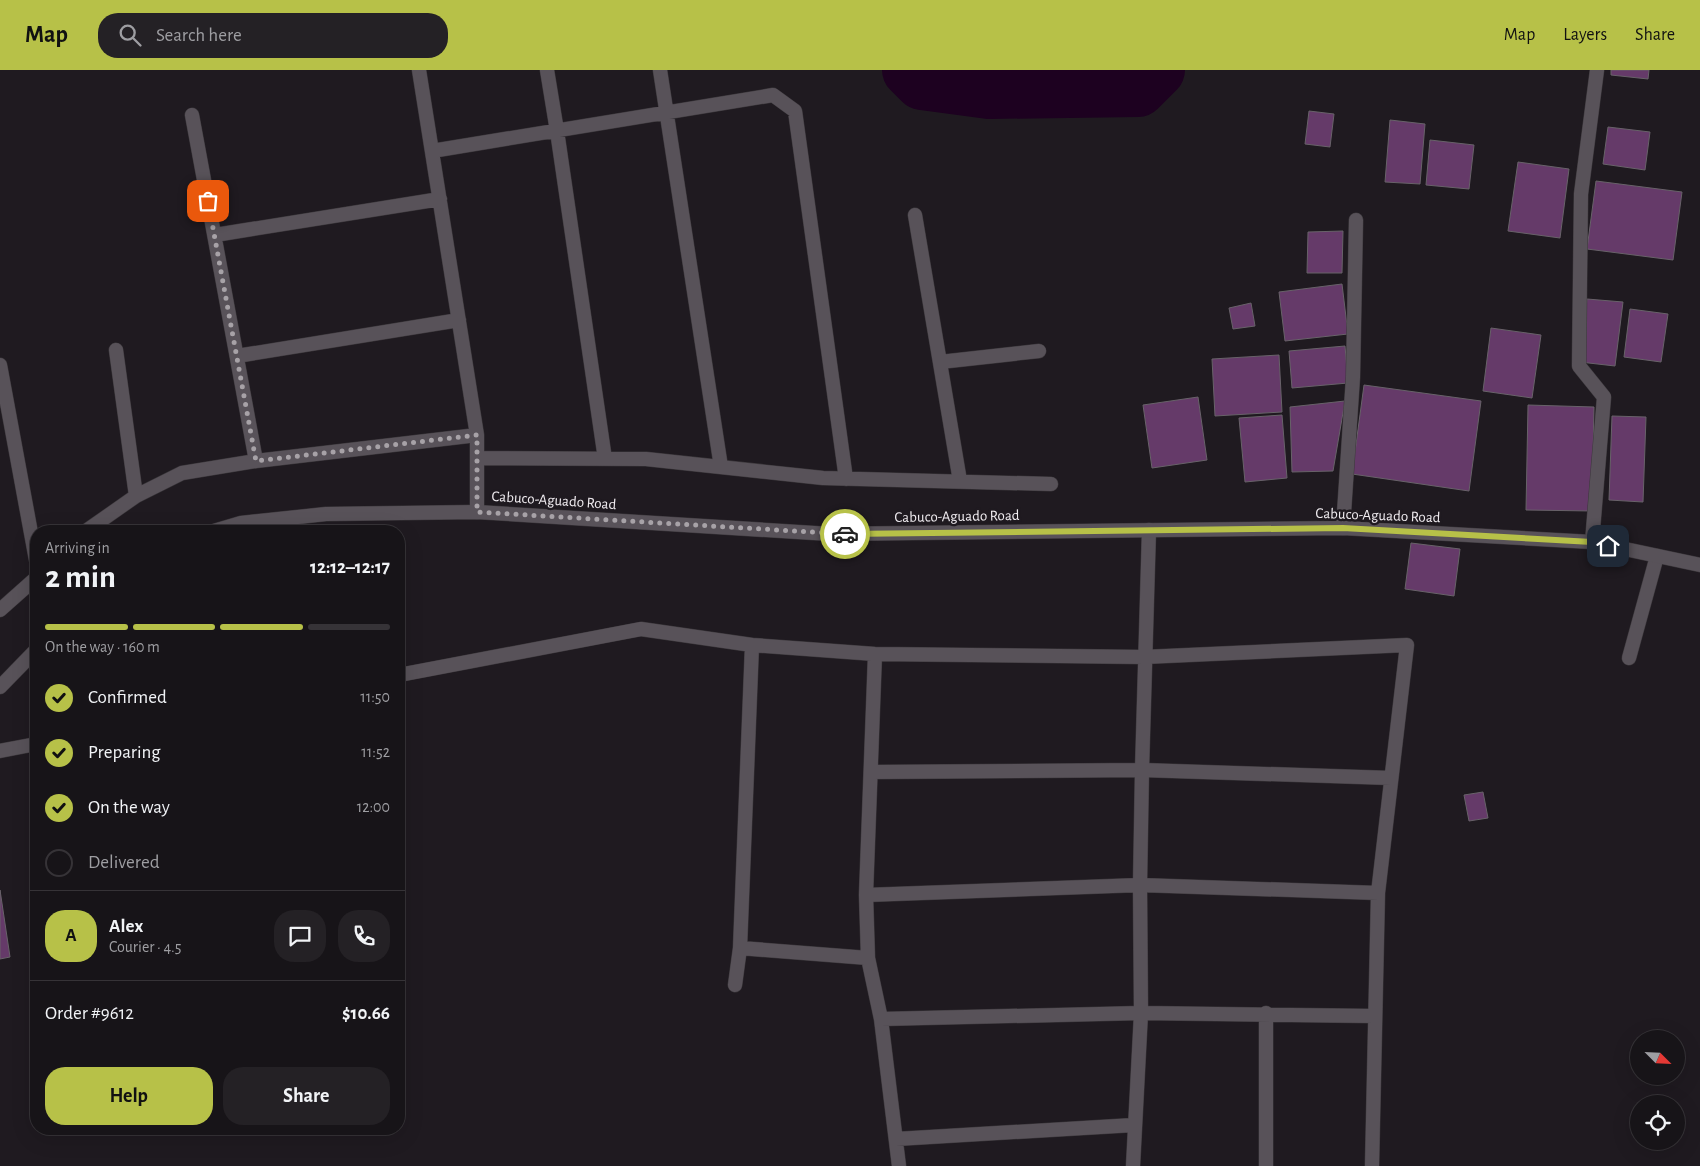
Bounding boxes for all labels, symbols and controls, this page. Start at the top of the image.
search box [98,13,448,58]
icon: search [116,21,144,49]
text: Map [25,23,68,47]
text: Search here [156,26,242,45]
text: Map [1504,26,1535,44]
text: Layers [1563,26,1607,44]
text: Share [1635,26,1675,44]
pin [187,180,229,222]
icon: bag [194,187,222,215]
street label: Cabuco-Aguado Road [491,489,617,512]
street label: Cabuco-Aguado Road [1315,506,1441,525]
street label: Cabuco-Aguado Road [894,508,1020,525]
courier [820,509,870,559]
icon: car [831,520,859,548]
pin [1587,525,1629,567]
icon: home [1594,532,1622,560]
text: Arriving in [45,540,110,556]
text: 12:12–12:17 [310,558,390,577]
text: 2 min [45,561,116,593]
text: On the way · 160 m [45,639,160,655]
icon: check [45,684,73,712]
text: Confirmed [88,688,167,707]
text: 11:50 [360,689,390,705]
icon: check [45,739,73,767]
text: Preparing [88,743,161,762]
text: 11:52 [361,744,390,760]
icon: check [45,794,73,822]
text: On the way [88,798,170,817]
text: 12:00 [357,799,390,815]
text: Delivered [88,853,160,872]
button: chat [274,910,326,962]
button: phone [338,910,390,962]
text: Alex [109,917,143,936]
text: A [65,926,77,945]
text: Courier · 4.5 [109,939,181,955]
text: Order #9612 [45,1004,134,1023]
text: $10.66 [342,1004,390,1023]
north arrow [1630,1030,1685,1085]
map controls [1630,1030,1685,1150]
button: Help [45,1067,213,1125]
button: Share [223,1067,390,1125]
button: locate [1630,1095,1685,1150]

